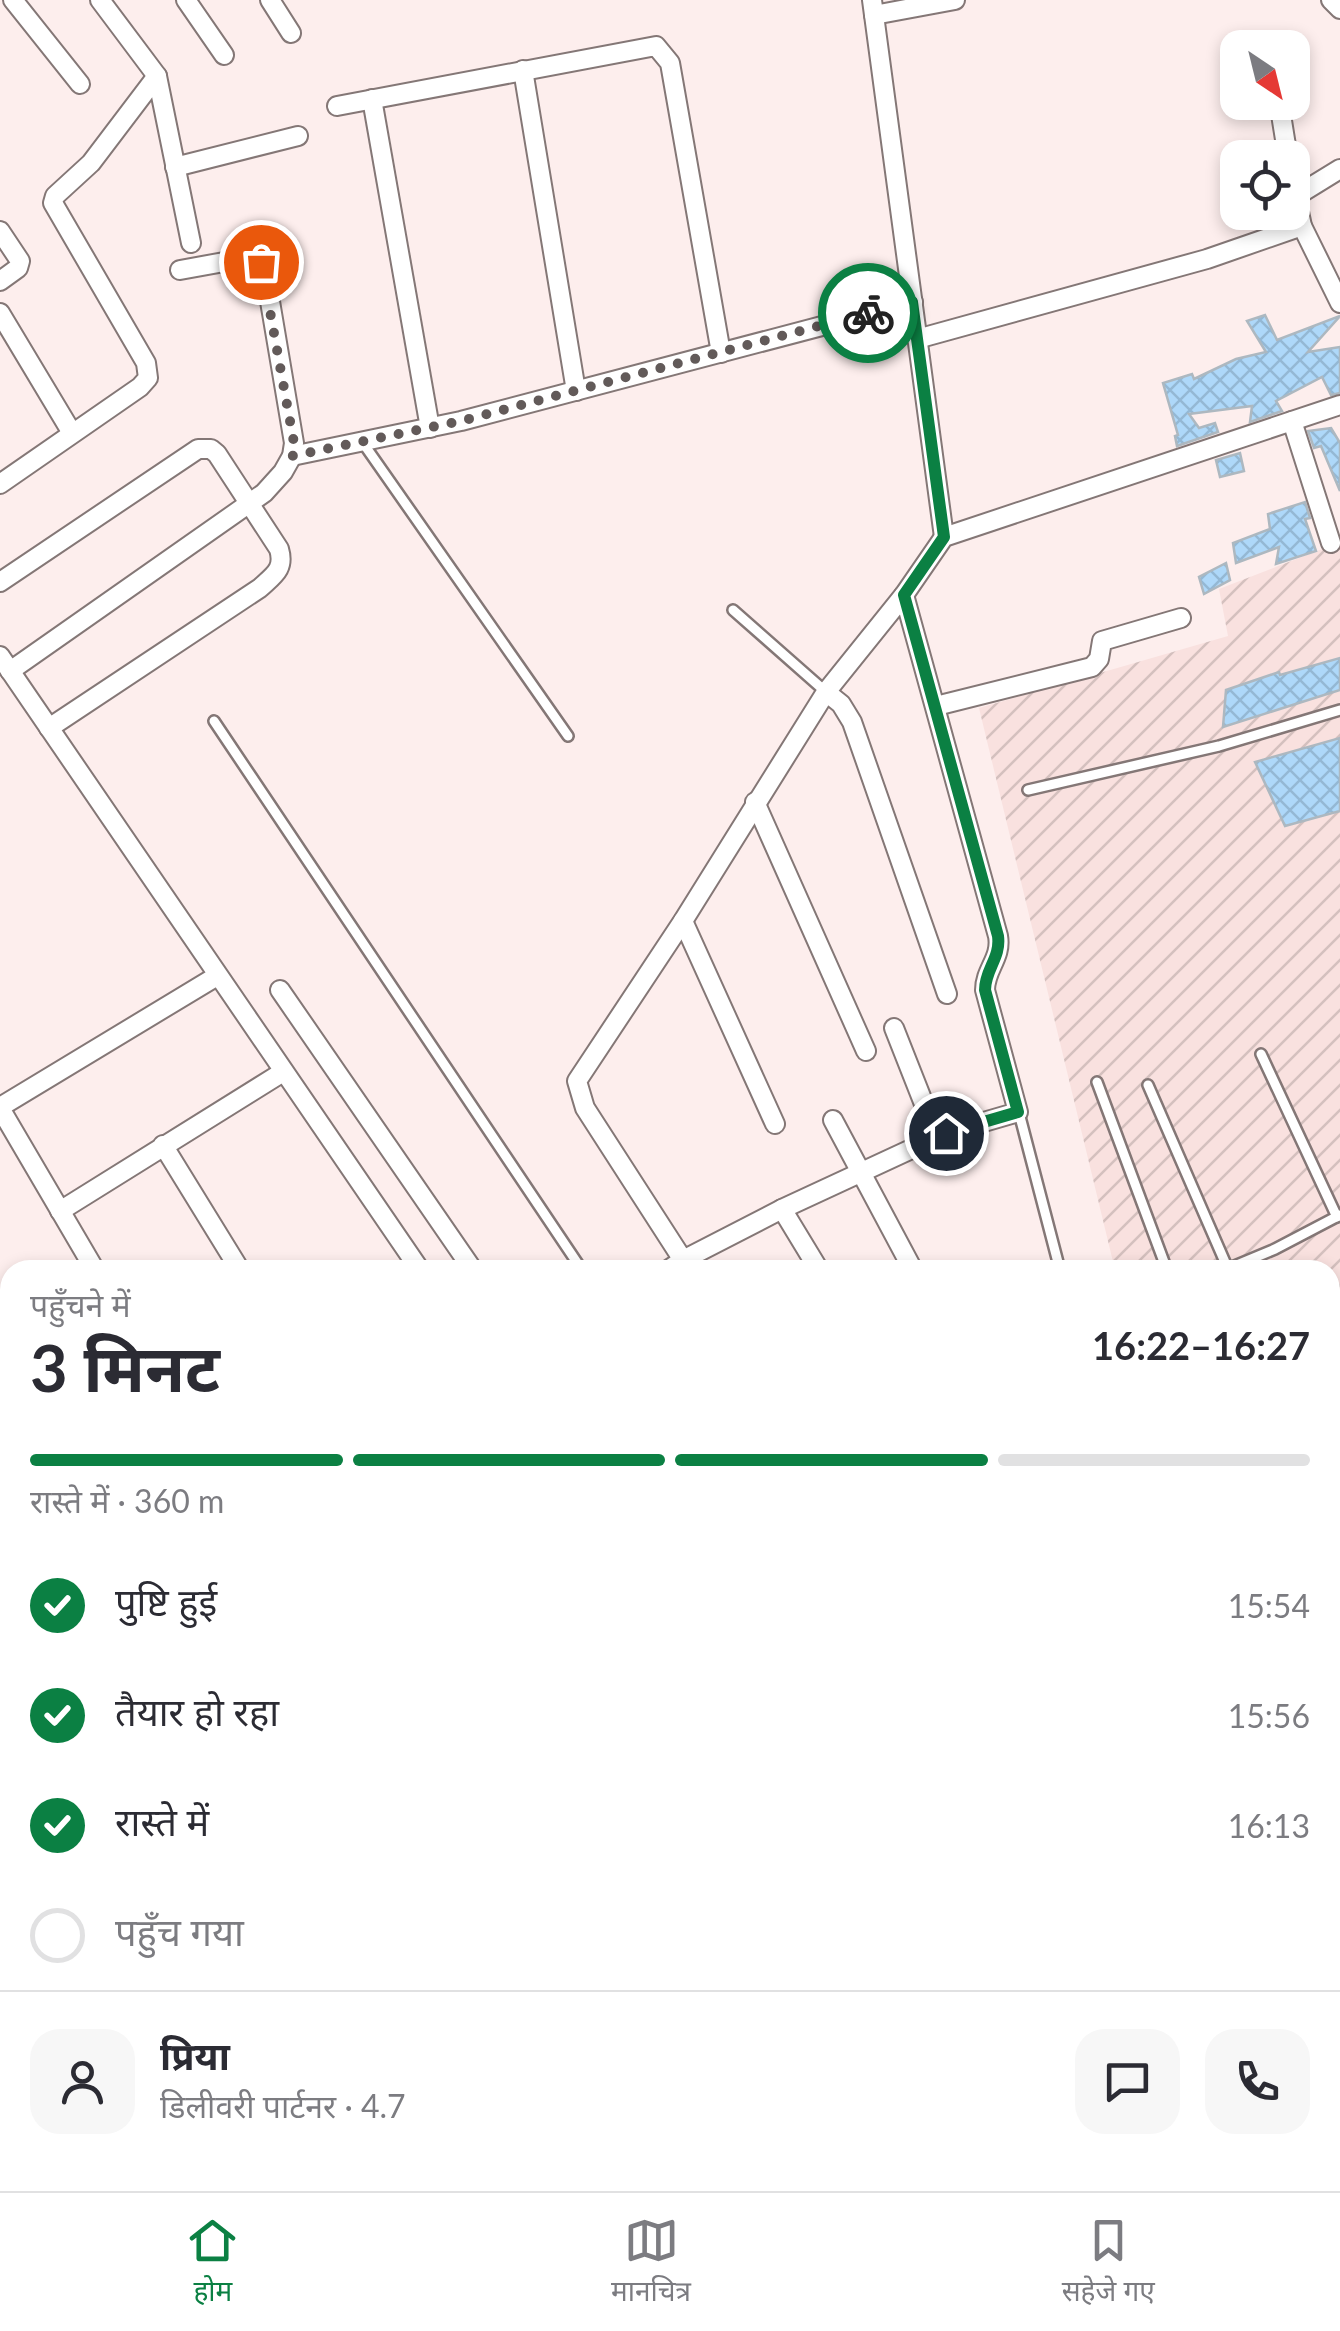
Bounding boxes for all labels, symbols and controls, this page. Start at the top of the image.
north arrow [1220,30,1310,120]
map controls [1220,30,1310,230]
button: locate [1220,140,1310,230]
pin [219,220,304,305]
icon: bag [234,235,289,290]
courier [818,263,918,363]
icon: bike [841,286,896,341]
pin [904,1091,989,1176]
icon: home [919,1106,974,1161]
text: पहुँचने में [30,1285,131,1324]
text: 16:22–16:27 [1092,1322,1310,1368]
text: 3 मिनट [30,1328,220,1406]
text: रास्ते में · 360 m [30,1481,224,1520]
icon: check [30,1578,85,1633]
text: पुष्टि हुई [115,1578,217,1624]
text: 15:54 [1228,1586,1310,1625]
icon: check [30,1688,85,1743]
text: तैयार हो रहा [115,1688,279,1734]
text: 15:56 [1228,1696,1310,1735]
icon: check [30,1798,85,1853]
text: रास्ते में [115,1798,209,1844]
text: 16:13 [1228,1806,1310,1845]
text: पहुँच गया [115,1908,244,1954]
button: person [30,2029,135,2134]
button: chat [1075,2029,1180,2134]
button: phone [1205,2029,1310,2134]
text: प्रिया [160,2032,230,2078]
text: डिलीवरी पार्टनर · 4.7 [160,2086,406,2125]
tab: होम [185,2213,240,2312]
tab: मानचित्र [611,2213,691,2312]
tab: सहेजे गए [1062,2213,1155,2312]

